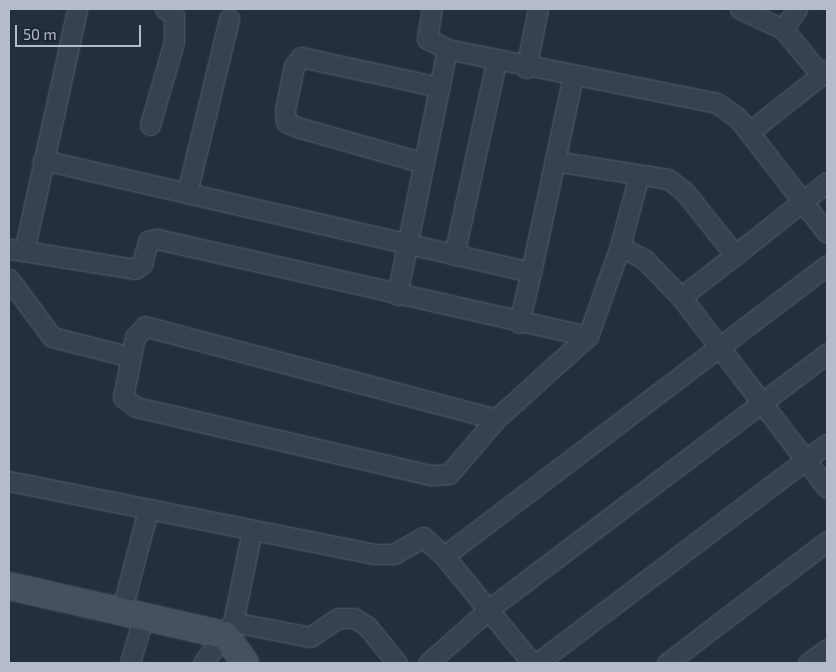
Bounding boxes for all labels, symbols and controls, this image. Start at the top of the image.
scale bar [18,15,144,47]
text: 50 m [23,25,57,43]

